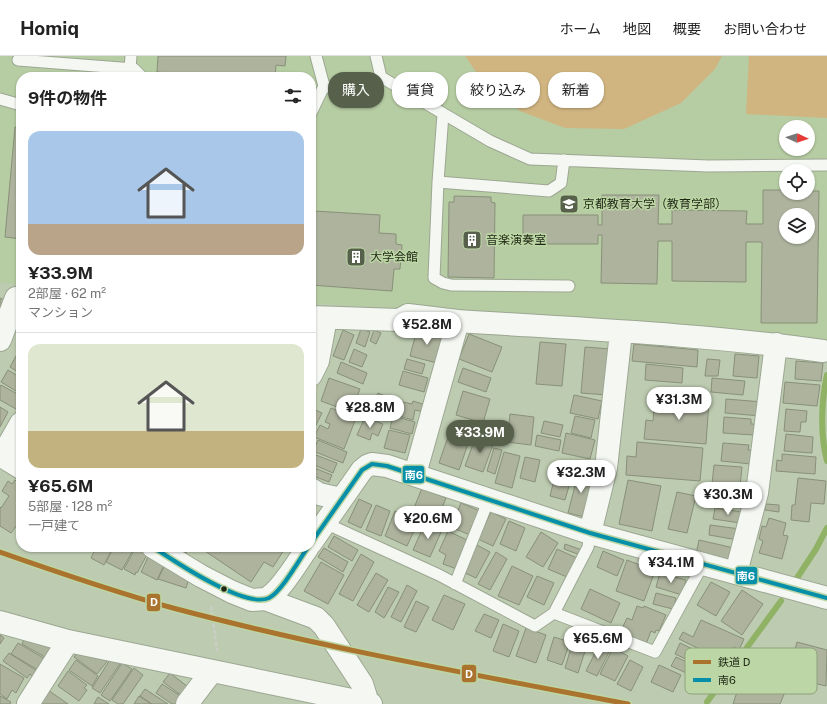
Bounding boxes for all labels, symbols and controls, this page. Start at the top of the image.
text: Homiq [20,17,79,39]
text: ホーム [559,21,601,37]
text: 地図 [623,21,651,37]
text: 概要 [673,21,701,37]
text: お問い合わせ [723,21,807,37]
chip: 購入 [328,72,384,108]
chip: 賃貸 [392,72,448,108]
chip: 絞り込み [456,72,540,108]
chip: 新着 [548,72,604,108]
icon: filters [282,85,304,107]
text: 9件の物件 [28,88,107,108]
north arrow [779,120,815,156]
map controls [779,120,815,244]
icon: home [130,157,202,229]
button: locate [779,164,815,200]
school or university icon: 京都教育大学（教育学部） [558,193,580,215]
place label: 京都教育大学（教育学部） [583,197,727,211]
button: layers [779,208,815,244]
building icon: 音楽演奏室 [461,229,483,251]
place label: 音楽演奏室 [486,233,546,247]
building icon: 大学会館 [345,246,367,268]
place label: 大学会館 [370,250,418,264]
text: ¥33.9M [28,263,93,283]
text: 2部屋 · 62 m² [28,286,106,301]
text: マンション [28,305,93,320]
pin: ¥52.8M [394,312,460,346]
text: ¥52.8M [402,317,452,332]
icon: home [130,370,202,442]
pin: ¥31.3M [646,387,712,421]
text: ¥31.3M [656,392,702,407]
pin: ¥28.8M [337,395,403,429]
text: ¥28.8M [345,400,395,415]
pin: ¥33.9M [447,420,513,454]
text: ¥33.9M [455,425,505,440]
pin: ¥32.3M [548,460,614,494]
line badge: 南6 [402,465,425,484]
text: ¥32.3M [556,465,606,480]
text: 南6 [405,469,423,481]
text: ¥65.6M [28,476,93,496]
pin: ¥30.3M [695,482,761,516]
text: ¥30.3M [703,487,753,502]
text: 5部屋 · 128 m² [28,499,112,514]
pin: ¥20.6M [395,506,461,540]
text: ¥20.6M [403,511,453,526]
text: 一戸建て [28,518,80,533]
pin: ¥34.1M [638,550,704,584]
text: ¥34.1M [648,555,694,570]
line badge: 南6 [735,566,758,585]
text: 南6 [737,570,755,582]
unlabelled marker [219,584,229,594]
line badge: D [146,593,161,612]
text: D [150,596,158,608]
pin: ¥65.6M [565,626,631,660]
text: ¥65.6M [573,631,623,646]
legend [685,648,817,694]
text: 鉄道 D [718,656,751,668]
line badge: D [461,664,477,683]
text: D [465,668,473,680]
text: 南6 [718,674,736,686]

